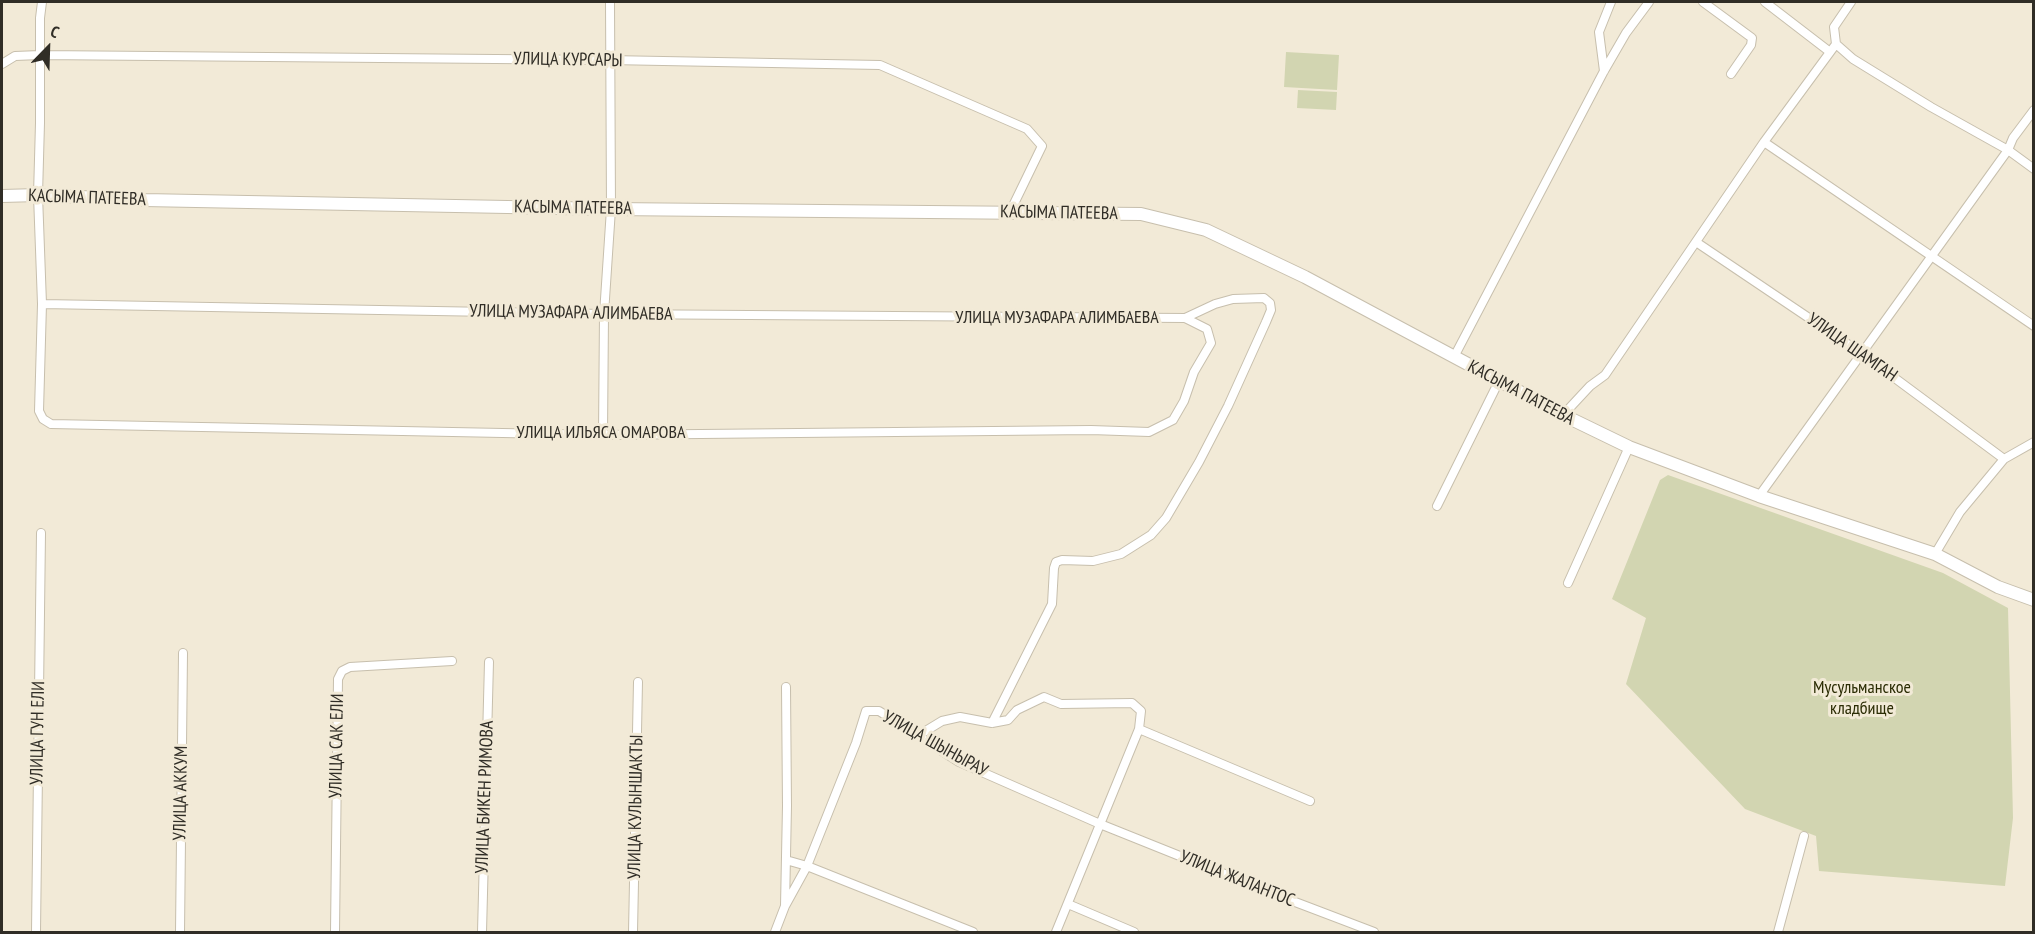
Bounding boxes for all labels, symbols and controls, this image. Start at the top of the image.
north arrow [18,18,78,78]
text: С [48,21,62,42]
street label: УЛИЦА КУРСАРЫ [513,48,623,72]
street label: КАСЫМА ПАТЕЕВА [28,185,146,211]
street label: КАСЫМА ПАТЕЕВА [514,196,632,220]
street label: КАСЫМА ПАТЕЕВА [1000,201,1118,225]
street label: УЛИЦА МУЗАФАРА АЛИМБАЕВА [469,300,673,326]
street label: УЛИЦА МУЗАФАРА АЛИМБАЕВА [955,307,1159,329]
street label: УЛИЦА ШАМГАН [1803,309,1901,387]
street label: КАСЫМА ПАТЕЕВА [1464,356,1578,430]
street label: УЛИЦА ИЛЬЯСА ОМАРОВА [517,422,685,444]
park label: Мусульманское кладбище [1813,677,1911,720]
street label: УЛИЦА ГУН ЕЛИ [26,681,50,785]
street label: УЛИЦА САК ЕЛИ [325,694,349,798]
street label: УЛИЦА ШЫНЫРАУ [879,706,991,782]
street label: УЛИЦА БИКЕН РИМОВА [472,720,498,874]
street label: УЛИЦА КУЛЫНШАКТЫ [624,735,648,879]
street label: УЛИЦА АККУМ [169,746,193,840]
street label: УЛИЦА ЖАЛАНТОС [1176,846,1298,912]

